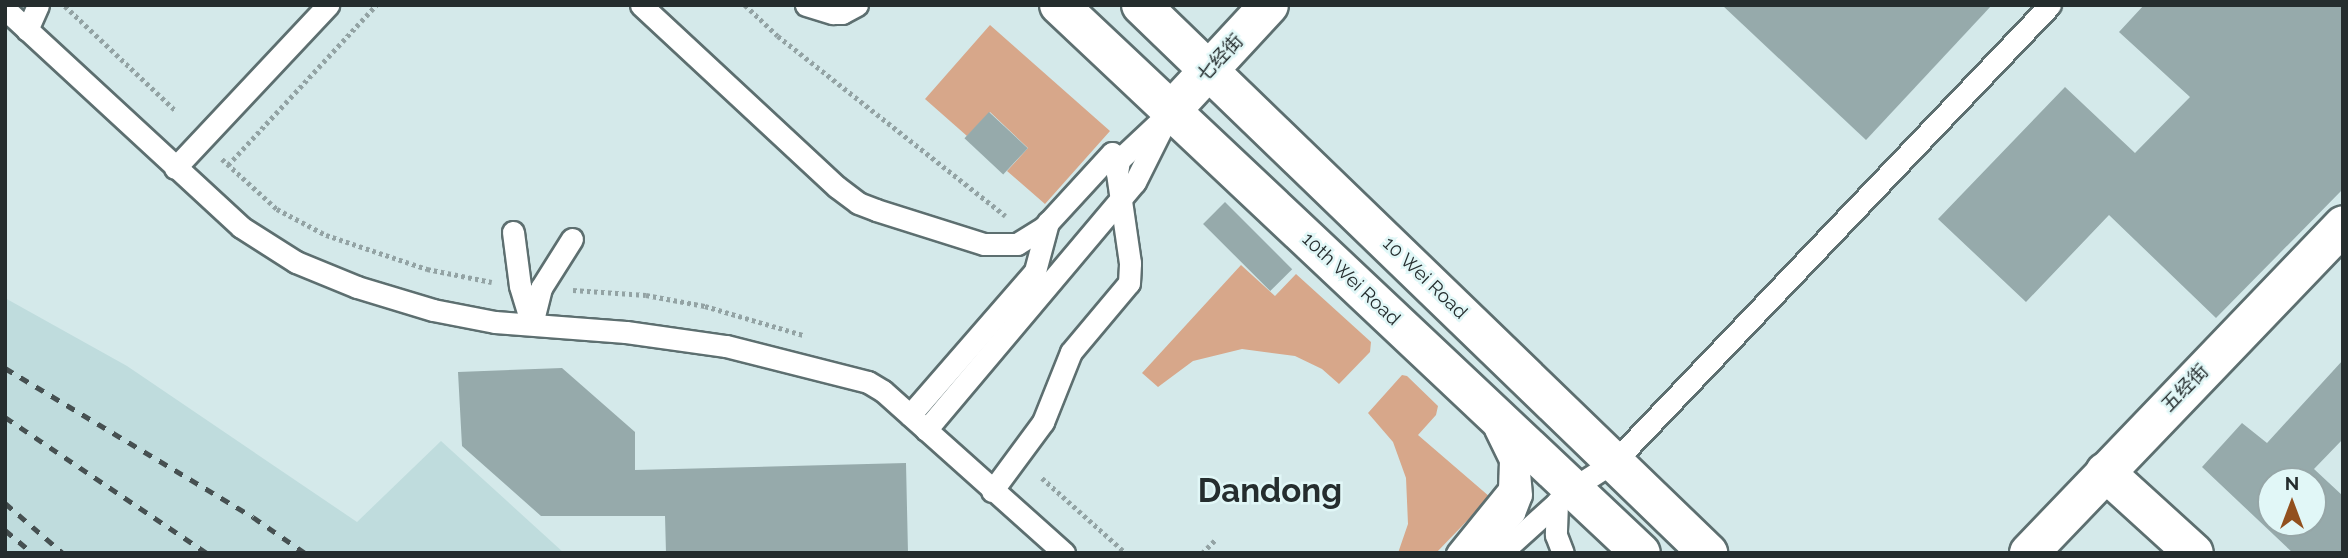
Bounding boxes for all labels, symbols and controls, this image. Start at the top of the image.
street label: 七经街 [1192,29,1248,87]
street label: 10th Wei Road [1297,228,1405,330]
street label: 10 Wei Road [1378,232,1472,324]
street label: 五经街 [2157,360,2213,416]
north arrow [2257,467,2327,537]
district label: Dandong [1198,471,1342,511]
text: N [2285,472,2299,494]

